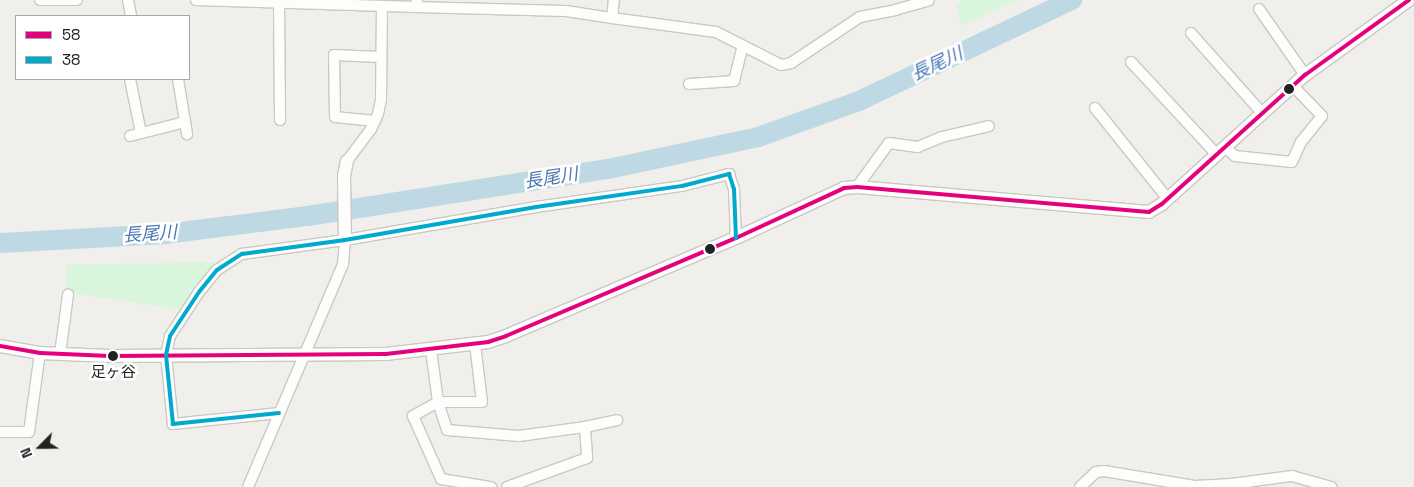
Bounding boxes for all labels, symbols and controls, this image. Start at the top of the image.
legend [15,15,190,80]
text: 58 [62,25,80,44]
water label: 長尾川 [908,43,966,85]
text: 38 [62,50,80,69]
unlabelled marker [1284,84,1294,94]
water label: 長尾川 [523,163,579,193]
water label: 長尾川 [122,221,178,247]
unlabelled marker [705,244,715,254]
marker: 足ヶ谷 [108,351,118,361]
place label: 足ヶ谷 [91,363,135,381]
north arrow [15,422,65,472]
text: N [16,445,36,461]

